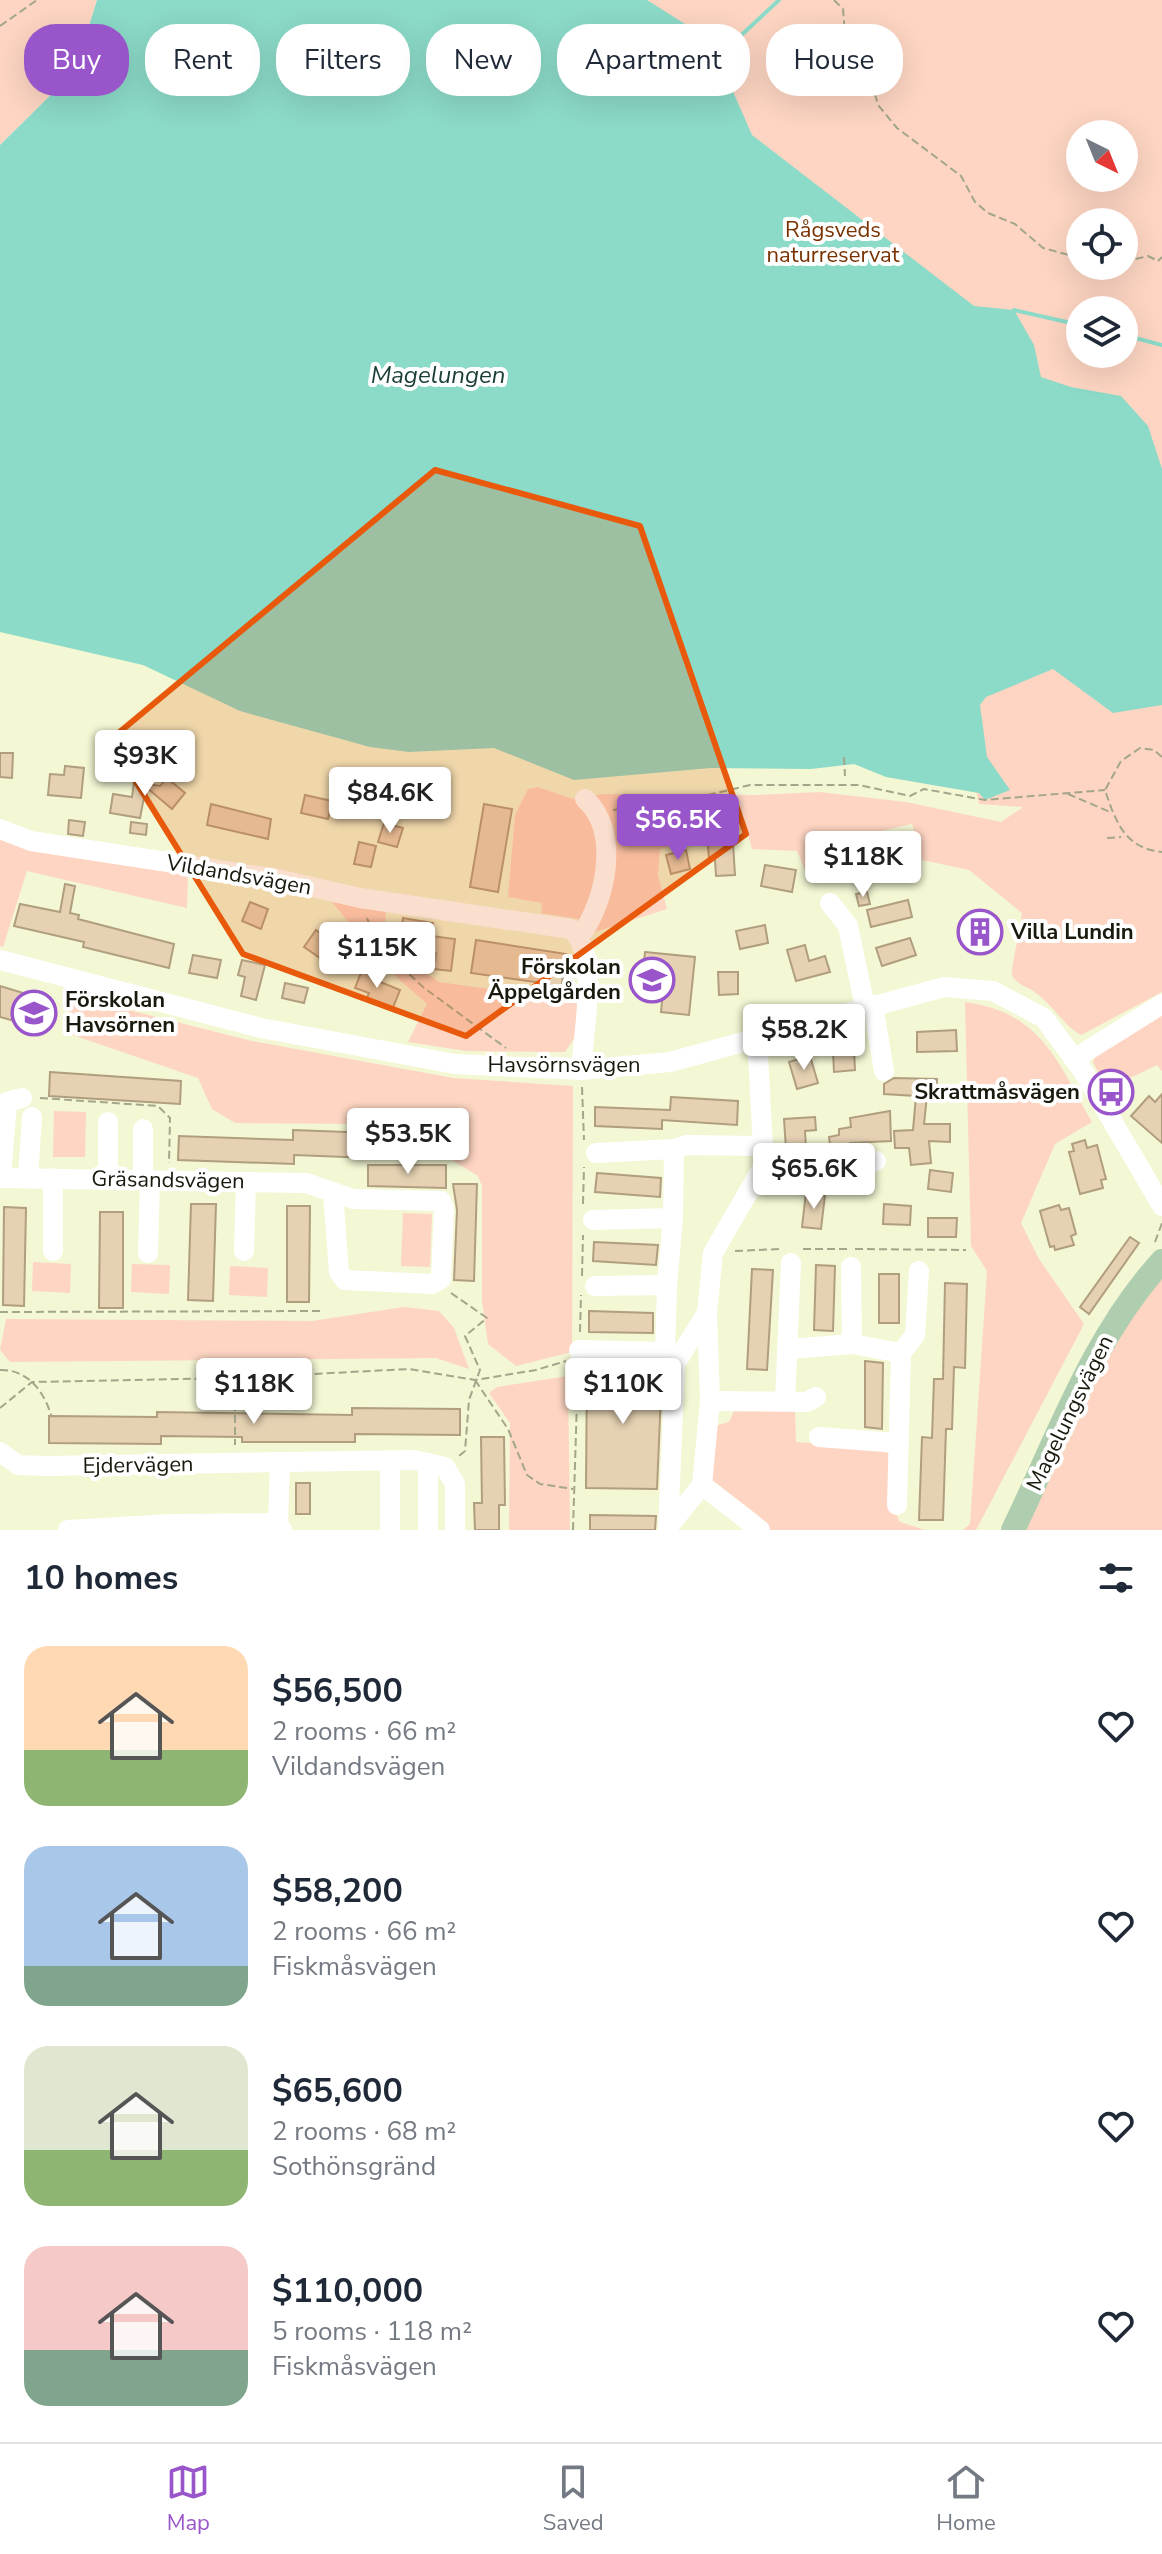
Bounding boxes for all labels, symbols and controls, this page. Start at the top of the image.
chip: Buy [24,24,129,96]
chip: Rent [145,24,260,96]
chip: Filters [276,24,410,96]
chip: New [426,24,541,96]
chip: Apartment [557,24,750,96]
chip: House [766,24,903,96]
north arrow [1066,120,1138,192]
map controls [1066,120,1138,368]
button: locate [1066,208,1138,280]
park label: Rågsveds naturreservat [767,215,900,270]
button: layers [1066,296,1138,368]
water label: Magelungen [371,359,505,391]
pin: $93K [98,730,192,798]
text: $93K [113,738,177,773]
pin: $84.6K [325,767,455,835]
text: $84.6K [347,775,433,810]
pin: $56.5K [613,794,743,862]
text: $56.5K [635,802,721,837]
pin: $118K [807,831,919,899]
text: $118K [823,839,903,874]
street label: Vildandsvägen [163,847,314,903]
building icon: Villa Lundin [956,908,1004,956]
place label: Villa Lundin [1010,917,1134,947]
pin: $115K [321,922,433,990]
text: $115K [337,930,417,965]
place label: Förskolan Äppelgården [488,952,621,1007]
school or university icon: Förskolan Äppelgården [628,956,676,1004]
place label: Förskolan Havsörnen [65,985,175,1040]
school or university icon: Förskolan Havsörnen [10,989,58,1037]
pin: $58.2K [739,1004,869,1072]
text: $58.2K [761,1012,847,1047]
street label: Havsörnsvägen [488,1050,640,1080]
bus stop icon: Skrattmåsvägen [1087,1068,1135,1116]
place label: Skrattmåsvägen [914,1077,1080,1107]
pin: $53.5K [343,1108,473,1176]
text: $53.5K [365,1116,451,1151]
pin: $65.6K [749,1143,879,1211]
text: $65.6K [771,1151,857,1186]
street label: Gräsandsvägen [91,1164,245,1196]
street label: Magelungsvägen [1019,1330,1121,1496]
pin: $118K [198,1358,310,1426]
pin: $110K [567,1358,679,1426]
text: $118K [214,1366,294,1401]
text: $110K [583,1366,663,1401]
street label: Ejdervägen [82,1449,194,1481]
text: 10 homes [24,1555,178,1601]
icon: filters [1094,1556,1138,1600]
text: $56,500 [272,1668,403,1714]
icon: home [88,1678,184,1774]
icon: heart [1094,1704,1138,1748]
text: 2 rooms · 66 m² [272,1714,456,1749]
text: Vildandsvägen [272,1749,445,1784]
text: $58,200 [272,1868,403,1914]
icon: home [88,1878,184,1974]
icon: heart [1094,1904,1138,1948]
text: 2 rooms · 66 m² [272,1914,456,1949]
text: Fiskmåsvägen [272,1949,437,1984]
text: $65,600 [272,2068,403,2114]
icon: home [88,2078,184,2174]
icon: heart [1094,2104,1138,2148]
text: 2 rooms · 68 m² [272,2114,456,2149]
text: Sothönsgränd [272,2149,436,2184]
text: $110,000 [272,2268,423,2314]
icon: home [88,2278,184,2374]
icon: heart [1094,2304,1138,2348]
text: 5 rooms · 118 m² [272,2314,472,2349]
text: Fiskmåsvägen [272,2349,437,2384]
tab: Map [166,2460,210,2538]
tab: Saved [543,2460,604,2538]
tab: Home [936,2460,996,2538]

